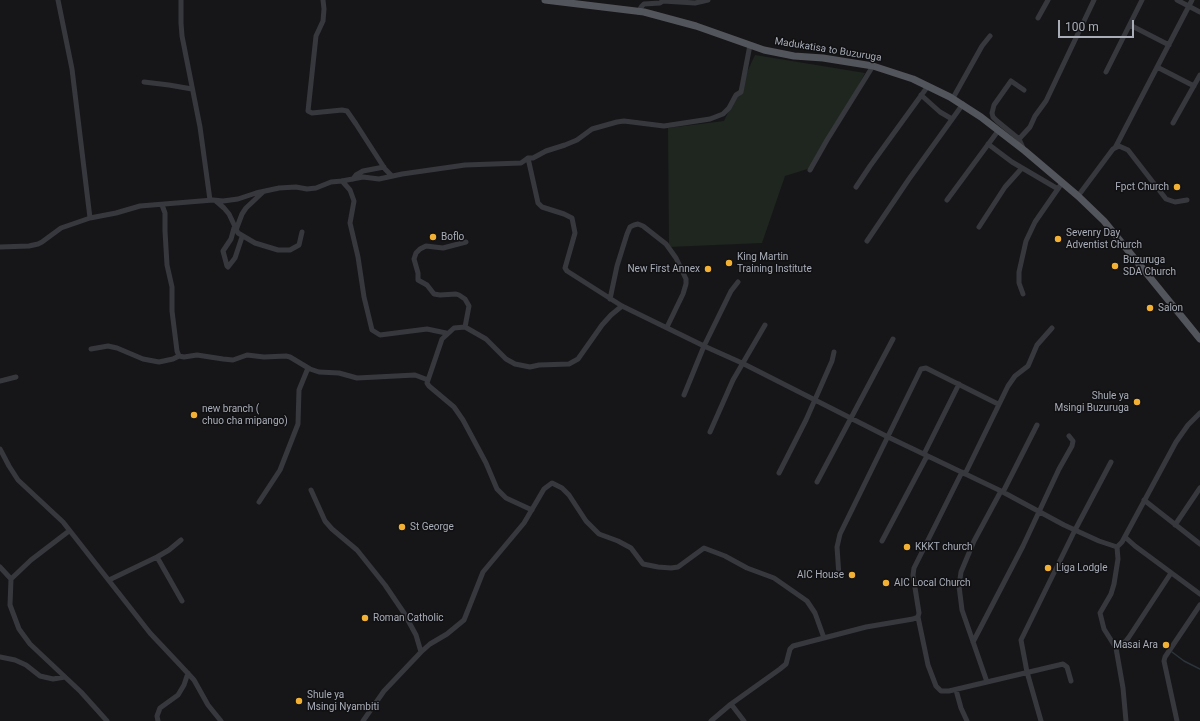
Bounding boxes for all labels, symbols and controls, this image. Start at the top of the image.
scale bar [1060,12,1136,38]
text: 100 m [1065,20,1099,34]
street label: Madukatisa to Buzuruga [774,36,882,64]
place label: Fpct Church [1115,181,1169,193]
marker: Fpct Church [1172,182,1182,192]
place label: Sevenry Day Adventist Church [1066,227,1142,250]
place label: Boflo [441,231,464,243]
marker: Boflo [428,232,438,242]
marker: Sevenry Day Adventist Church [1053,234,1063,244]
place label: King Martin Training Institute [737,251,812,274]
place label: Buzuruga SDA Church [1123,254,1176,278]
marker: King Martin Training Institute [724,258,734,268]
marker: Buzuruga SDA Church [1110,261,1120,271]
place label: New First Annex [627,263,700,275]
marker: New First Annex [703,264,713,274]
place label: Salon [1158,302,1183,314]
marker: Salon [1145,303,1155,313]
place label: Shule ya Msingi Buzuruga [1054,390,1129,414]
marker: Shule ya Msingi Buzuruga [1132,397,1142,407]
place label: new branch ( chuo cha mipango) [202,403,288,426]
marker: new branch ( chuo cha mipango) [189,410,199,420]
place label: St George [410,521,454,533]
marker: St George [397,522,407,532]
place label: KKKT church [915,541,973,553]
marker: KKKT church [902,542,912,552]
place label: Liga Lodgle [1056,562,1107,574]
marker: Liga Lodgle [1043,563,1053,573]
place label: AIC House [797,569,844,581]
marker: AIC House [847,570,857,580]
place label: AIC Local Church [894,577,970,589]
marker: AIC Local Church [881,578,891,588]
place label: Roman Catholic [373,612,444,624]
marker: Roman Catholic [360,613,370,623]
place label: Masai Ara [1113,639,1158,651]
marker: Masai Ara [1161,640,1171,650]
place label: Shule ya Msingi Nyambiti [307,689,379,712]
marker: Shule ya Msingi Nyambiti [294,696,304,706]

